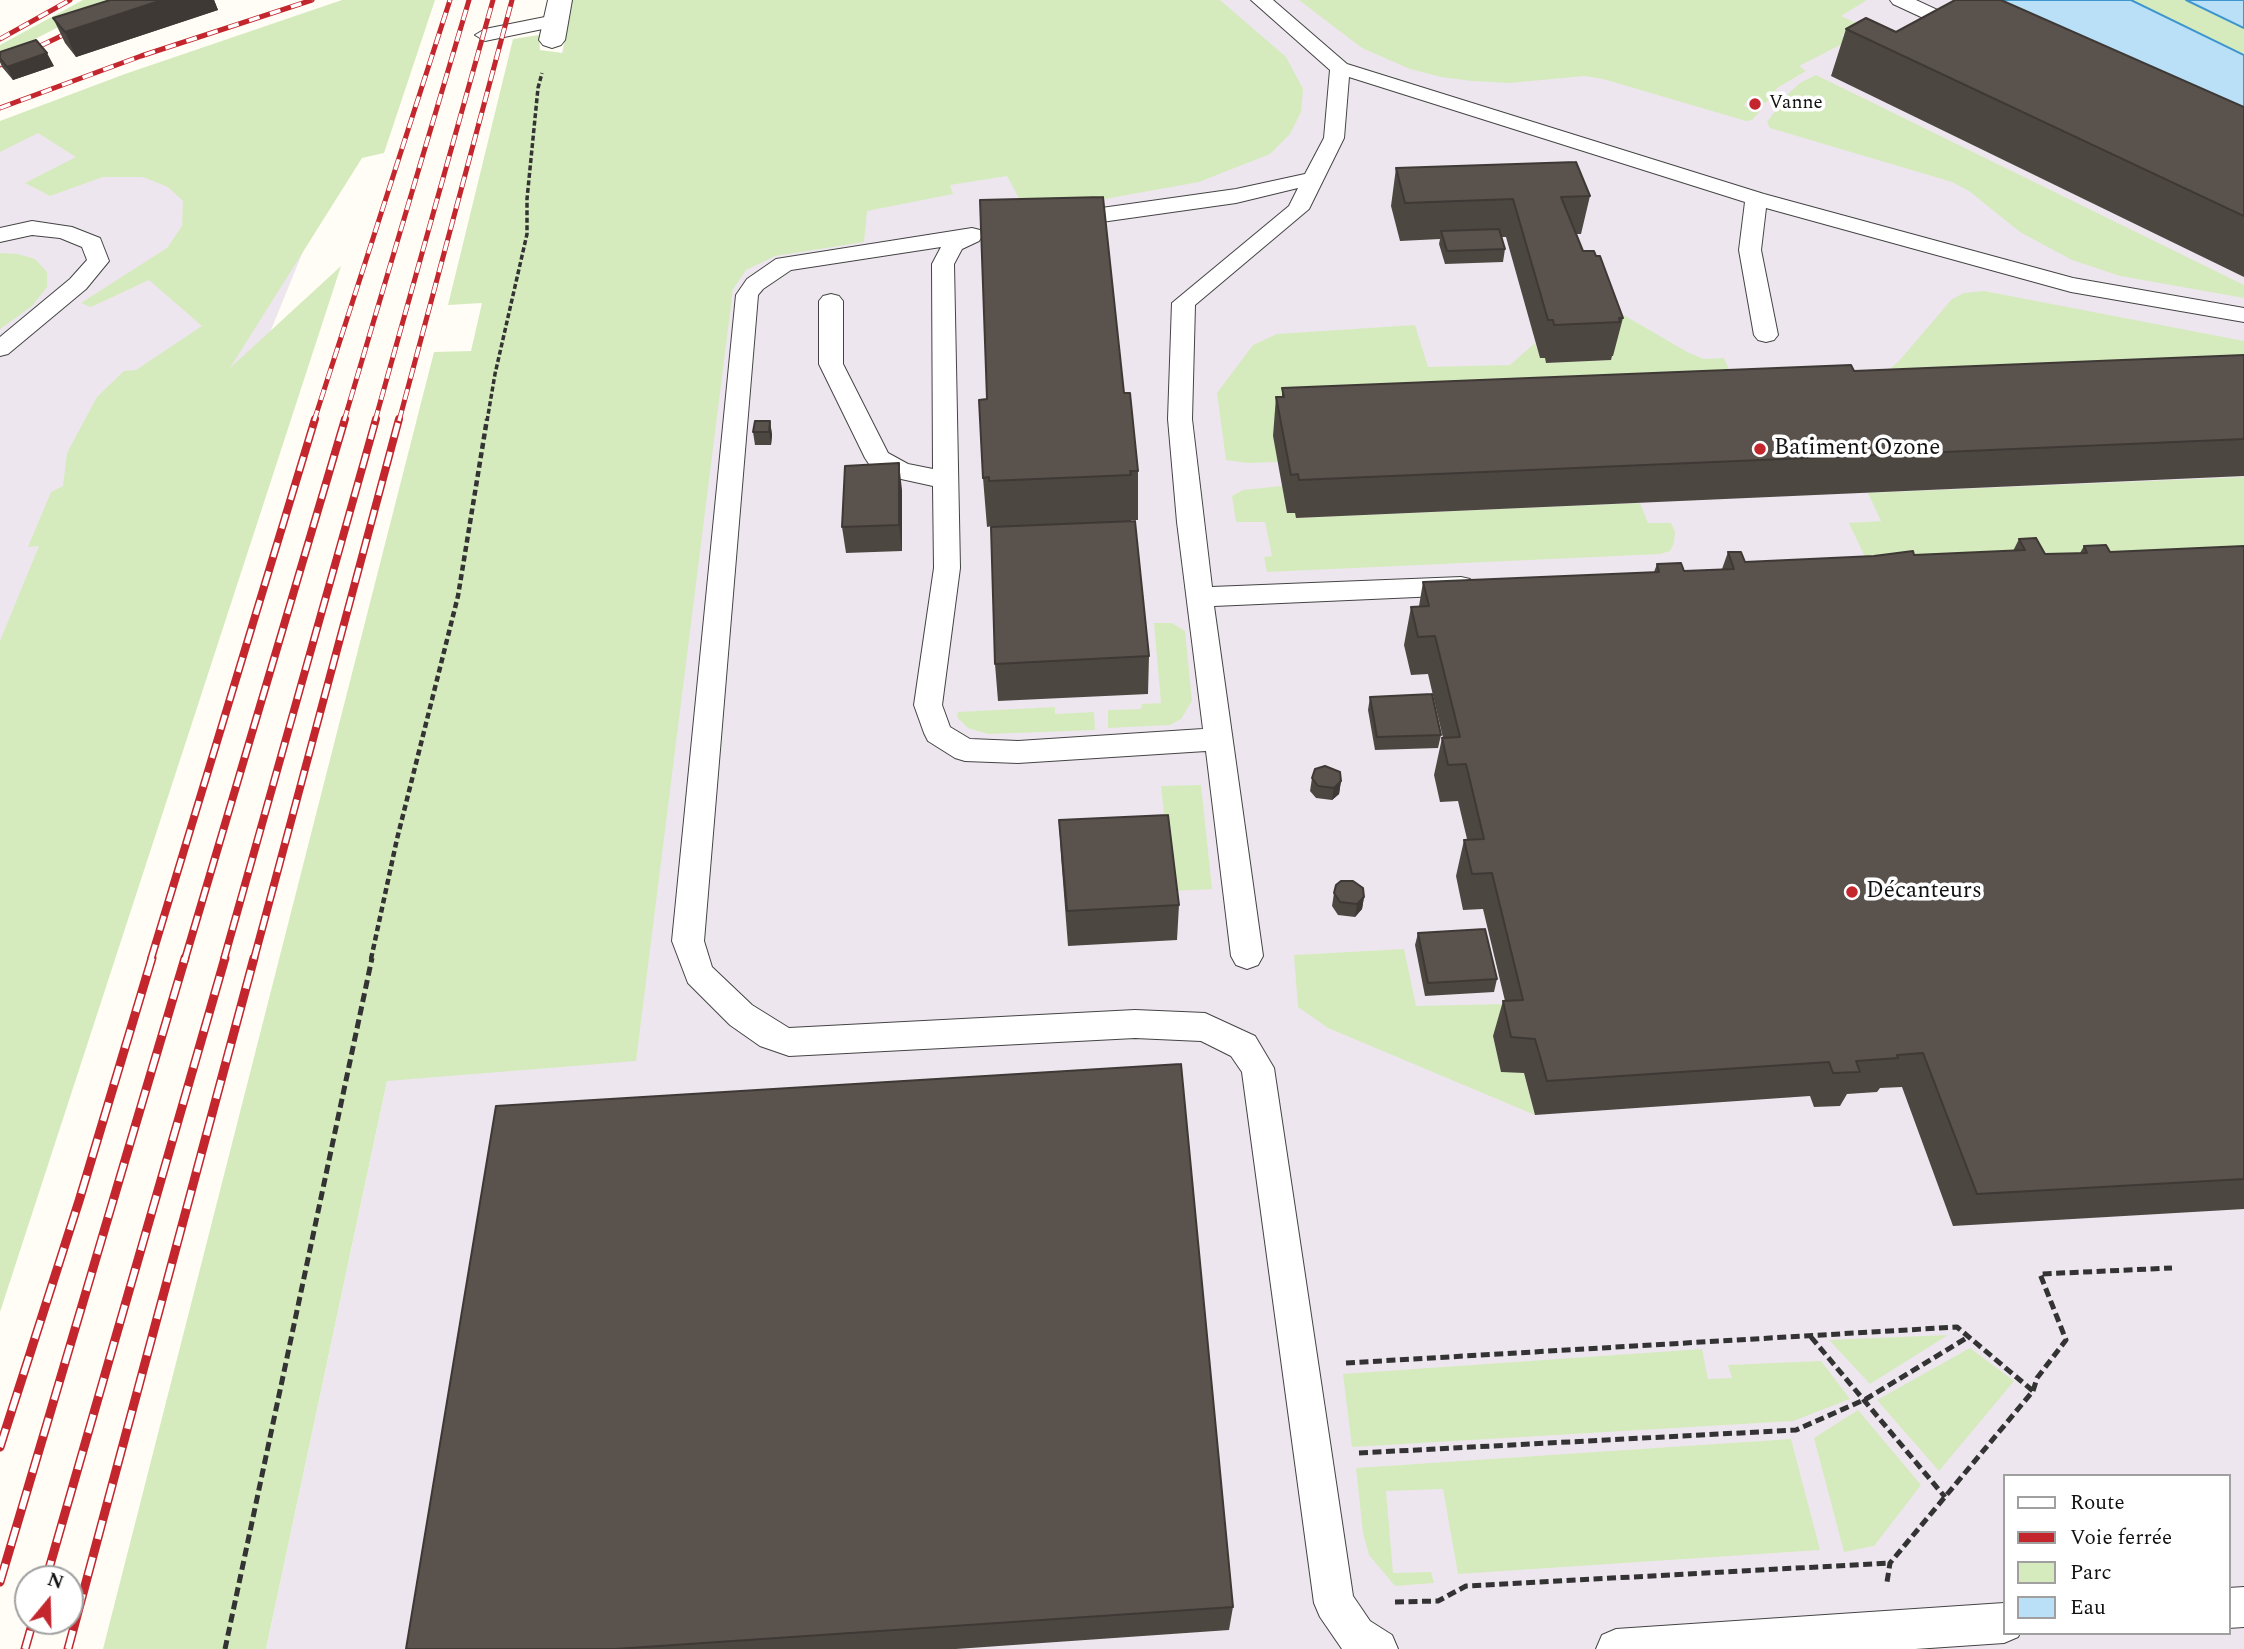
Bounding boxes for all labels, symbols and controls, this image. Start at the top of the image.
place label: Vanne [1769,93,1823,115]
marker: Vanne [1747,96,1763,112]
place label: Batiment Ozone [1774,435,1940,463]
marker: Batiment Ozone [1752,441,1768,457]
place label: Décanteurs [1866,878,1982,906]
marker: Décanteurs [1844,884,1860,900]
legend [2002,1474,2230,1635]
text: Route [2070,1487,2125,1519]
text: Voie ferrée [2070,1522,2172,1554]
text: Parc [2070,1557,2112,1589]
north arrow [14,1565,84,1635]
text: N [43,1565,67,1598]
text: Eau [2070,1592,2106,1624]

